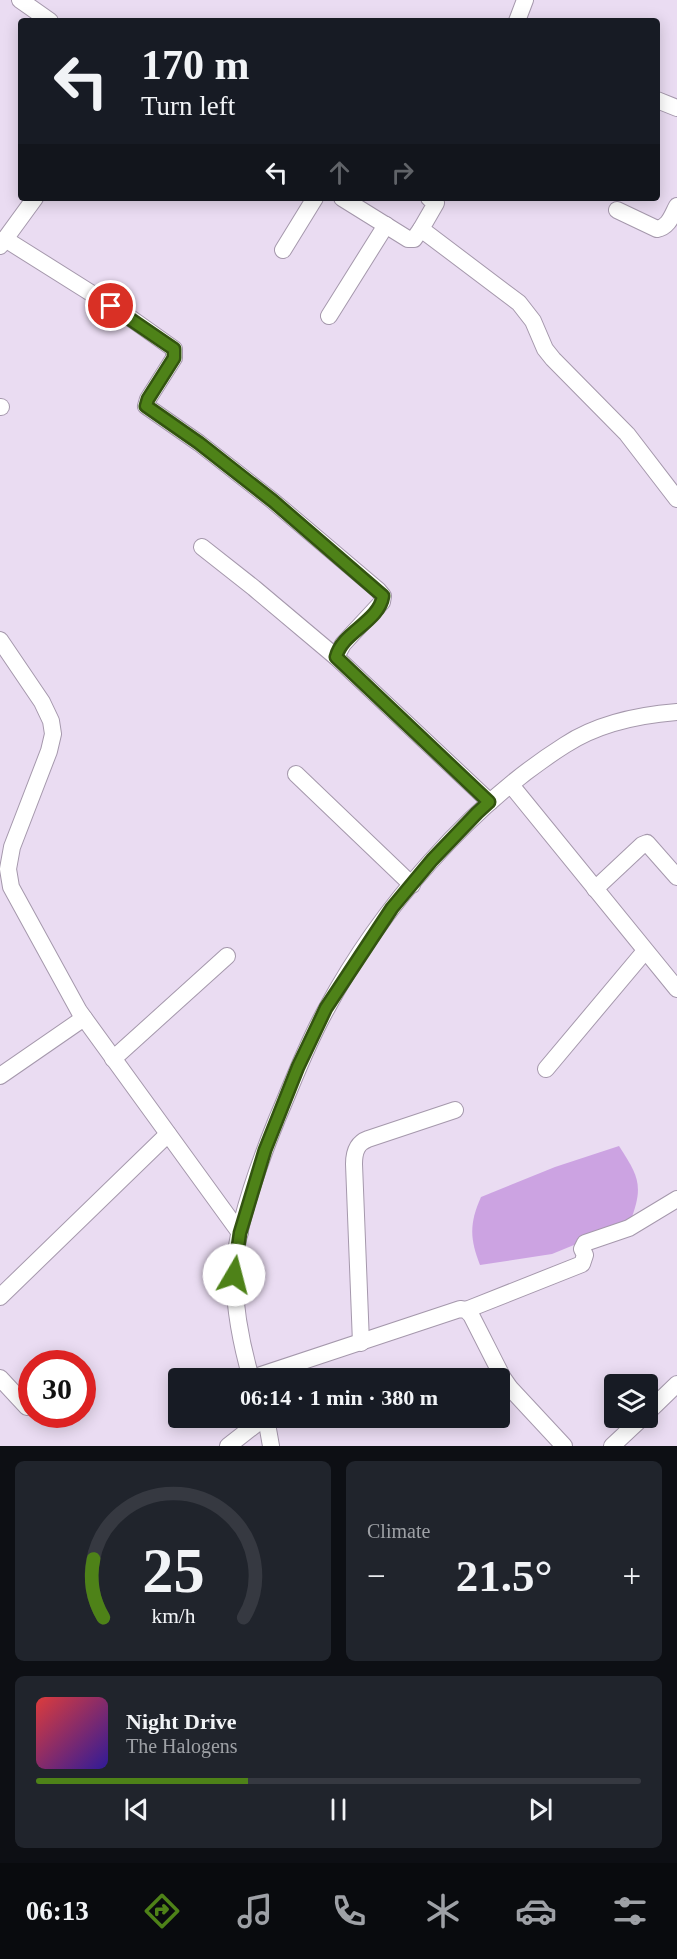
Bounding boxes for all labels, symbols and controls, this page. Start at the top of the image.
icon: left [42,42,120,120]
text: 170 m [141,42,250,88]
text: Turn left [141,91,235,121]
icon: left [260,156,293,189]
icon: ahead [323,156,356,189]
icon: right [386,156,419,189]
pin [85,280,136,331]
icon: arrive [94,289,127,322]
position arrow [202,1243,266,1307]
speed limit sign: 30 [18,1350,96,1428]
map controls [604,1374,658,1428]
button: layers [604,1374,658,1428]
text: 06:14 · 1 min · 380 m [240,1385,438,1410]
text: Climate [367,1520,430,1542]
text: 25 [142,1536,204,1605]
text: 21.5° [456,1551,552,1601]
text: − [367,1558,386,1594]
text: + [622,1558,641,1594]
text: km/h [151,1604,195,1628]
text: Night Drive [126,1709,237,1734]
text: The Halogens [126,1735,238,1757]
icon: previous [120,1793,153,1826]
icon: pause [322,1793,355,1826]
icon: next [524,1793,557,1826]
icon: directions [141,1890,183,1932]
icon: music [234,1890,276,1932]
icon: phone [328,1890,370,1932]
icon: climate [422,1890,464,1932]
icon: car [515,1890,557,1932]
icon: filters [609,1890,651,1932]
text: 06:13 [26,1896,89,1926]

